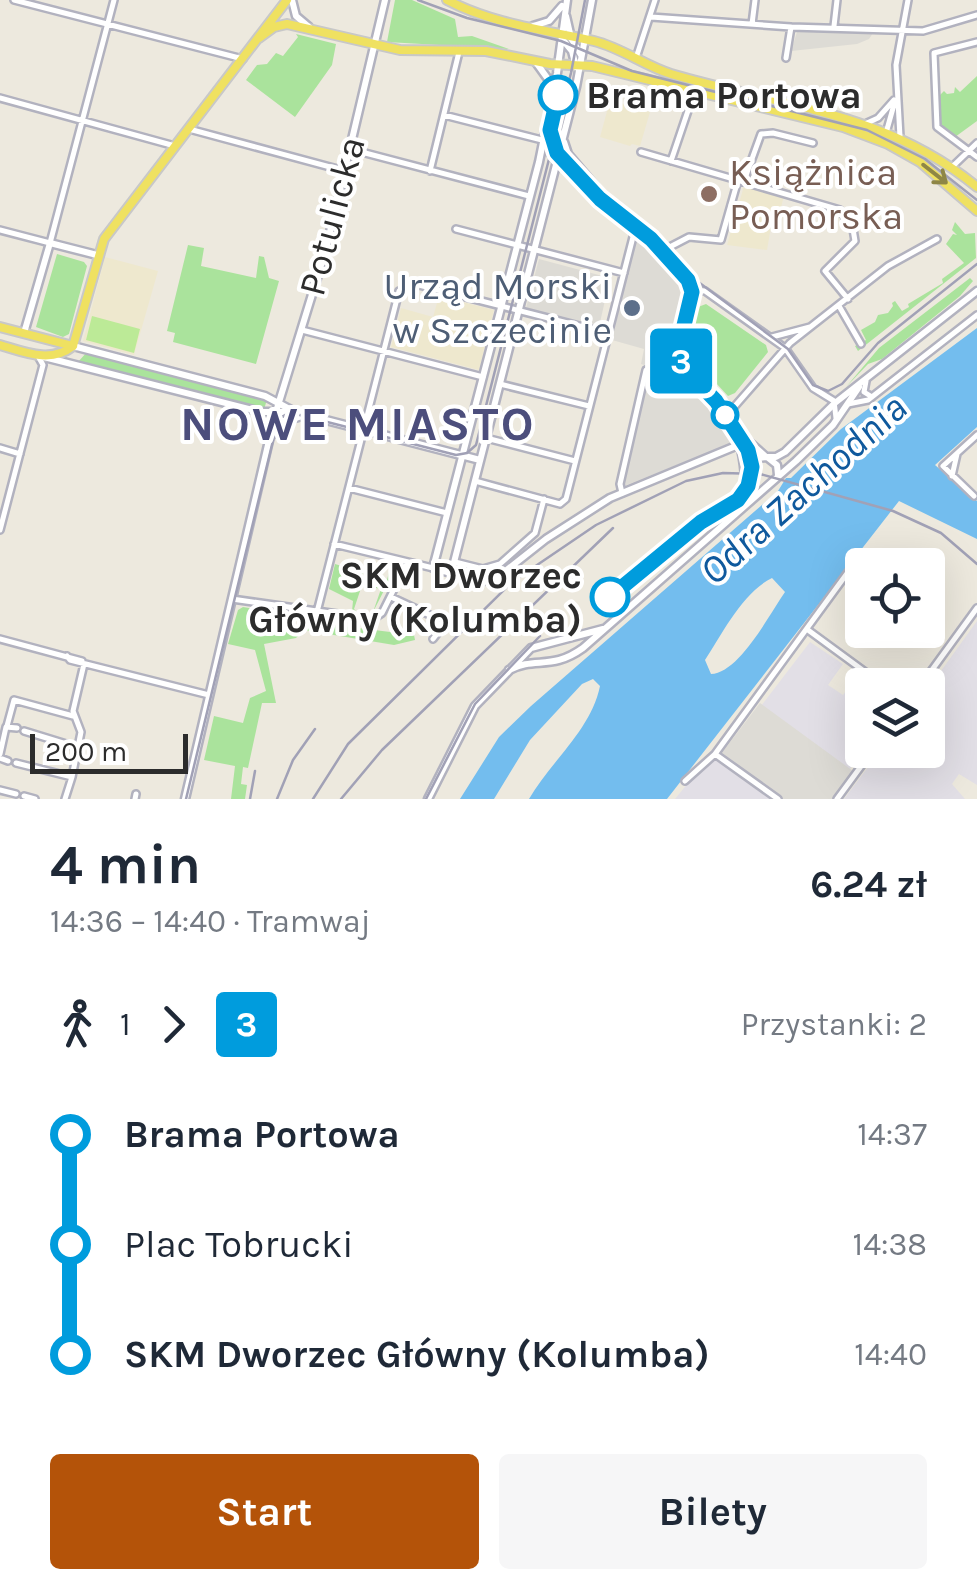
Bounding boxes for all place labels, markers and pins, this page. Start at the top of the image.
place label: Brama Portowa [586,73,862,118]
marker: Brama Portowa [539,76,577,114]
place label: Książnica Pomorska [729,150,903,239]
marker: Książnica Pomorska [698,183,720,205]
place label: Urząd Morski w Szczecinie [384,264,612,353]
marker: Urząd Morski w Szczecinie [621,297,643,319]
unlabelled marker [712,402,738,428]
place label: SKM Dworzec Główny (Kolumba) [248,553,582,642]
marker: SKM Dworzec Główny (Kolumba) [591,578,629,616]

